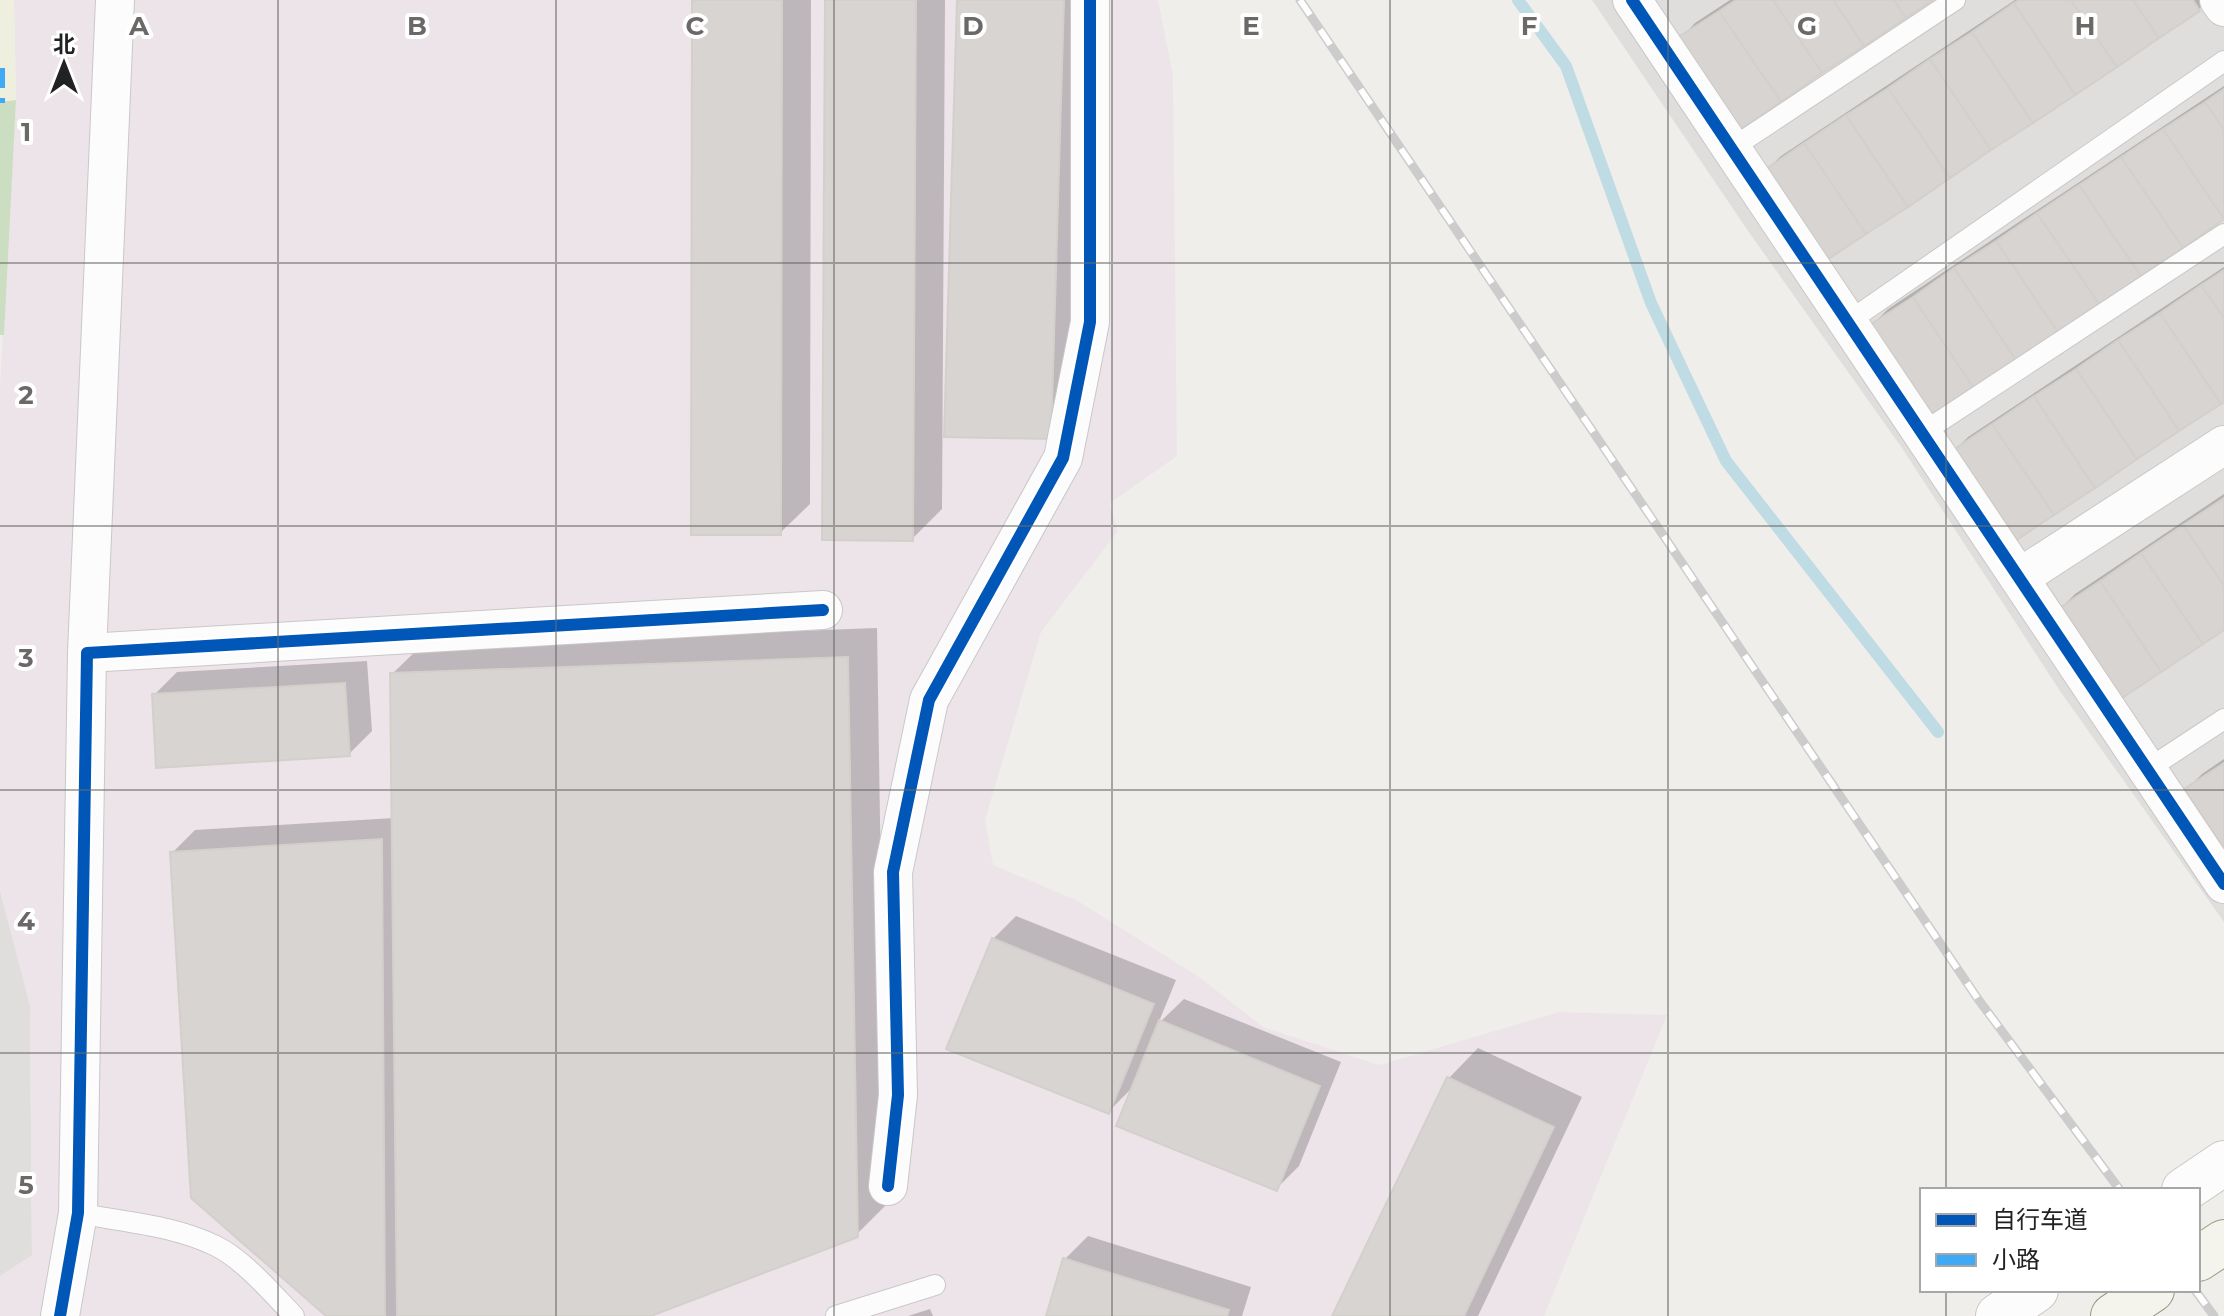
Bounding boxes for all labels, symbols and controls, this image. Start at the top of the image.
text: A [128,10,150,42]
text: B [407,10,427,42]
text: C [686,10,705,42]
text: D [962,10,984,42]
text: E [1242,10,1260,42]
text: F [1521,10,1537,42]
text: G [1797,10,1817,42]
text: H [2074,10,2096,42]
north arrow [24,24,104,104]
text: 北 [53,31,75,58]
text: 1 [21,116,31,148]
text: 2 [18,379,34,411]
text: 3 [17,642,34,674]
text: 4 [17,905,35,937]
text: 5 [18,1169,34,1201]
legend [1920,1188,2200,1292]
text: 自行车道 [1992,1205,2088,1234]
text: 小路 [1992,1245,2040,1274]

